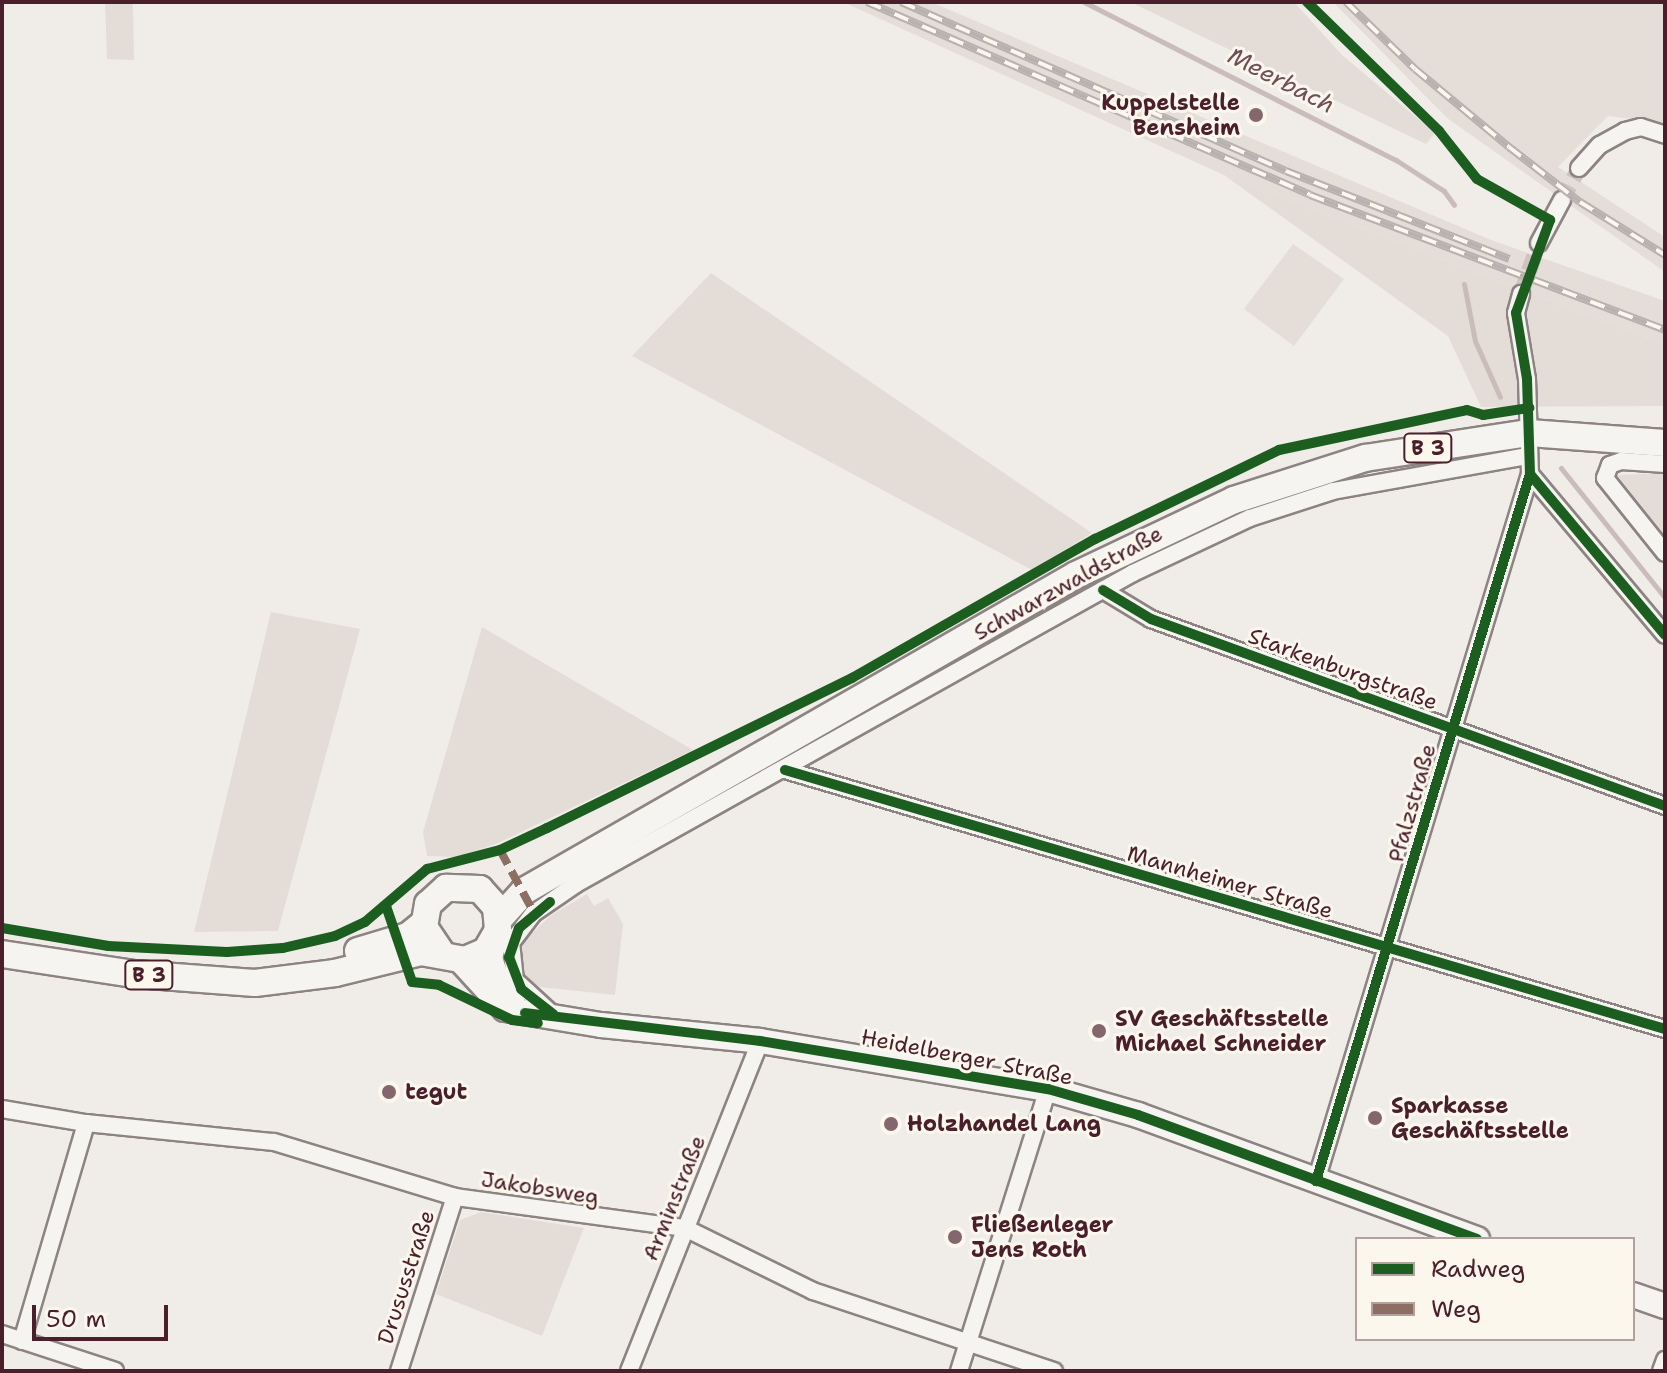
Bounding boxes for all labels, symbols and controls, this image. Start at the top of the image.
water label: Meerbach [1223,42,1339,120]
place label: Kuppelstelle Bensheim [1101,89,1240,140]
marker: Kuppelstelle Bensheim [1247,106,1265,124]
road number: B 3 [1402,432,1454,464]
street label: Schwarzwaldstraße [969,520,1167,646]
street label: Starkenburgstraße [1245,623,1441,715]
street label: Pfalzstraße [1383,741,1441,865]
street label: Mannheimer Straße [1124,840,1336,924]
road number: B 3 [123,959,175,991]
place label: SV Geschäftsstelle Michael Schneider [1115,1005,1329,1056]
marker: SV Geschäftsstelle Michael Schneider [1090,1022,1108,1040]
street label: Heidelberger Straße [859,1024,1075,1090]
place label: tegut [405,1079,467,1105]
marker: tegut [380,1083,398,1101]
place label: Sparkasse Geschäftsstelle [1391,1092,1569,1144]
marker: Sparkasse Geschäftsstelle [1366,1109,1384,1127]
place label: Holzhandel Lang [907,1111,1101,1137]
marker: Holzhandel Lang [882,1115,900,1133]
street label: Arminstraße [637,1132,711,1264]
street label: Jakobsweg [479,1166,601,1210]
street label: Drususstraße [372,1207,440,1347]
place label: Fließenleger Jens Roth [971,1211,1113,1262]
marker: Fließenleger Jens Roth [946,1228,964,1246]
legend [1355,1237,1635,1341]
text: Radweg [1431,1253,1525,1285]
scale bar [36,1289,172,1339]
text: Weg [1431,1293,1481,1325]
text: 50 m [46,1303,106,1335]

